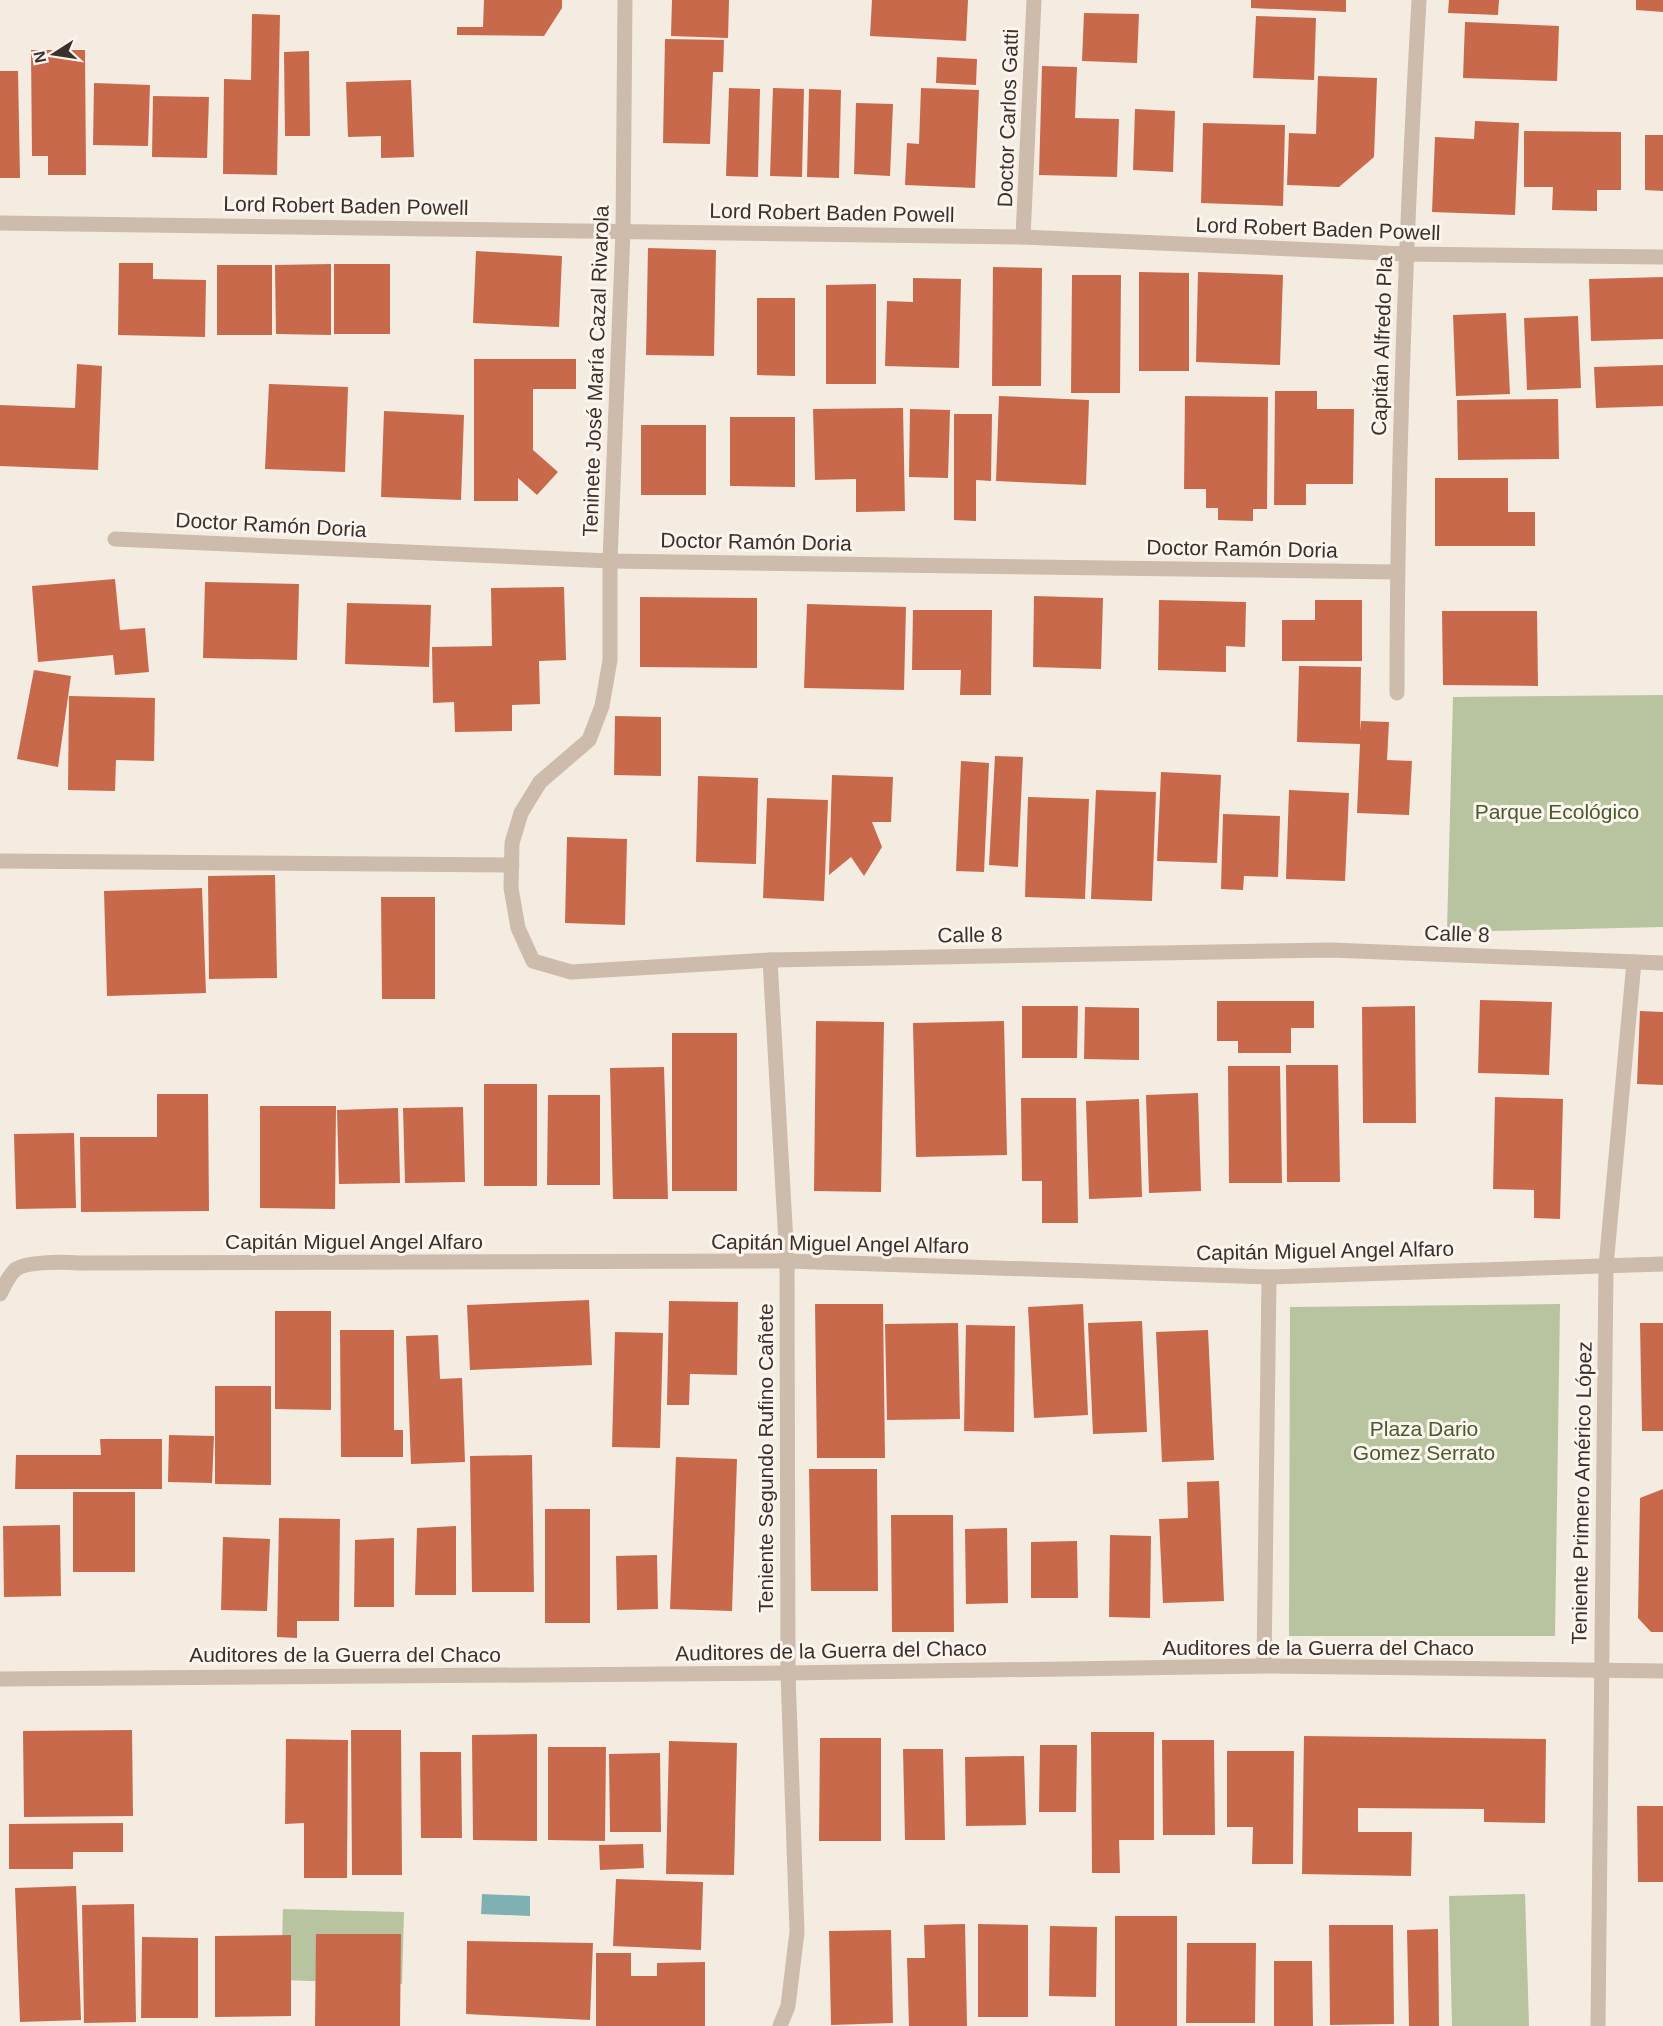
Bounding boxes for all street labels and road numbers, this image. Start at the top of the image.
street label: Doctor Carlos Gatti [993,28,1022,208]
street label: Lord Robert Baden Powell [223,192,469,219]
street label: Lord Robert Baden Powell [709,199,955,226]
street label: Teninete José María Cazal Rivarola [578,205,613,537]
street label: Lord Robert Baden Powell [1195,213,1441,244]
street label: Capitán Alfredo Pla [1367,255,1396,436]
street label: Doctor Ramón Doria [175,508,368,541]
street label: Doctor Ramón Doria [660,528,852,555]
street label: Doctor Ramón Doria [1146,535,1338,562]
street label: Calle 8 [1424,921,1490,946]
street label: Calle 8 [937,922,1003,947]
street label: Capitán Miguel Angel Alfaro [225,1230,483,1253]
street label: Capitán Miguel Angel Alfaro [711,1230,969,1257]
street label: Capitán Miguel Angel Alfaro [1196,1237,1454,1264]
street label: Teniente Segundo Rufino Cañete [754,1303,777,1613]
street label: Teniente Primero Américo López [1567,1341,1596,1645]
street label: Auditores de la Guerra del Chaco [675,1636,987,1665]
street label: Auditores de la Guerra del Chaco [1162,1636,1474,1659]
street label: Auditores de la Guerra del Chaco [189,1643,501,1666]

